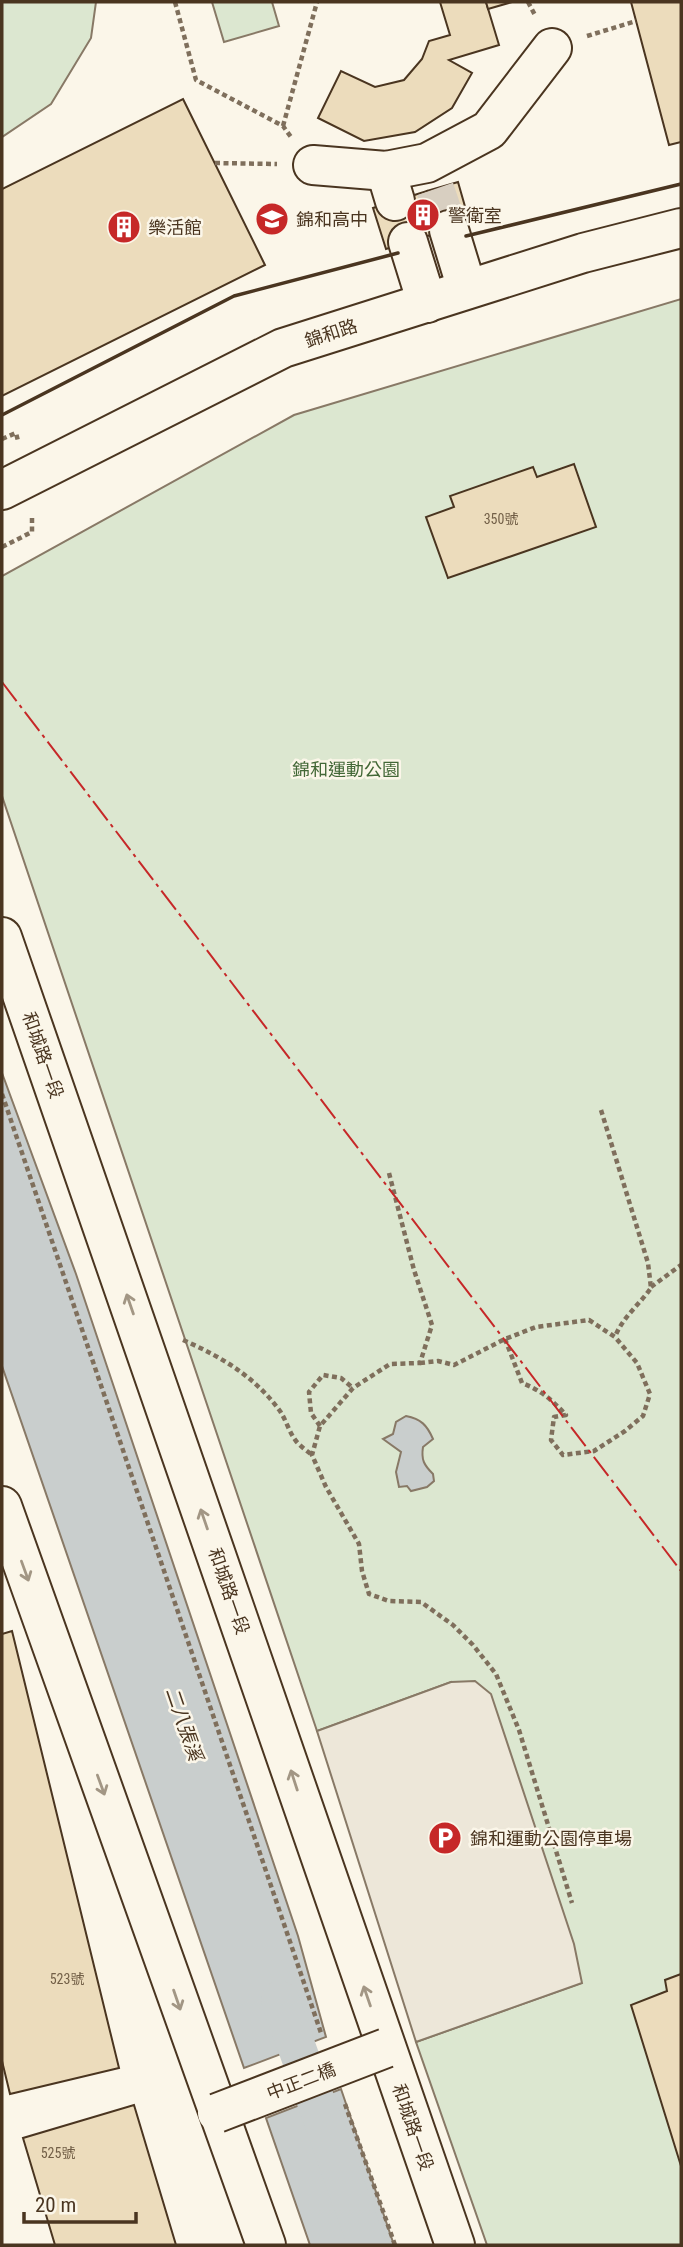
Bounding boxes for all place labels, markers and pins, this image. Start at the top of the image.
building icon: 警衛室 [404,196,442,234]
school or university icon: 錦和高中 [253,200,291,238]
place label: 警衛室 [448,205,502,226]
building icon: 樂活館 [105,208,143,246]
place label: 錦和高中 [296,209,368,230]
place label: 樂活館 [148,217,202,238]
parking icon: 錦和運動公園停車場 [426,1819,464,1857]
place label: 錦和運動公園停車場 [470,1828,632,1849]

